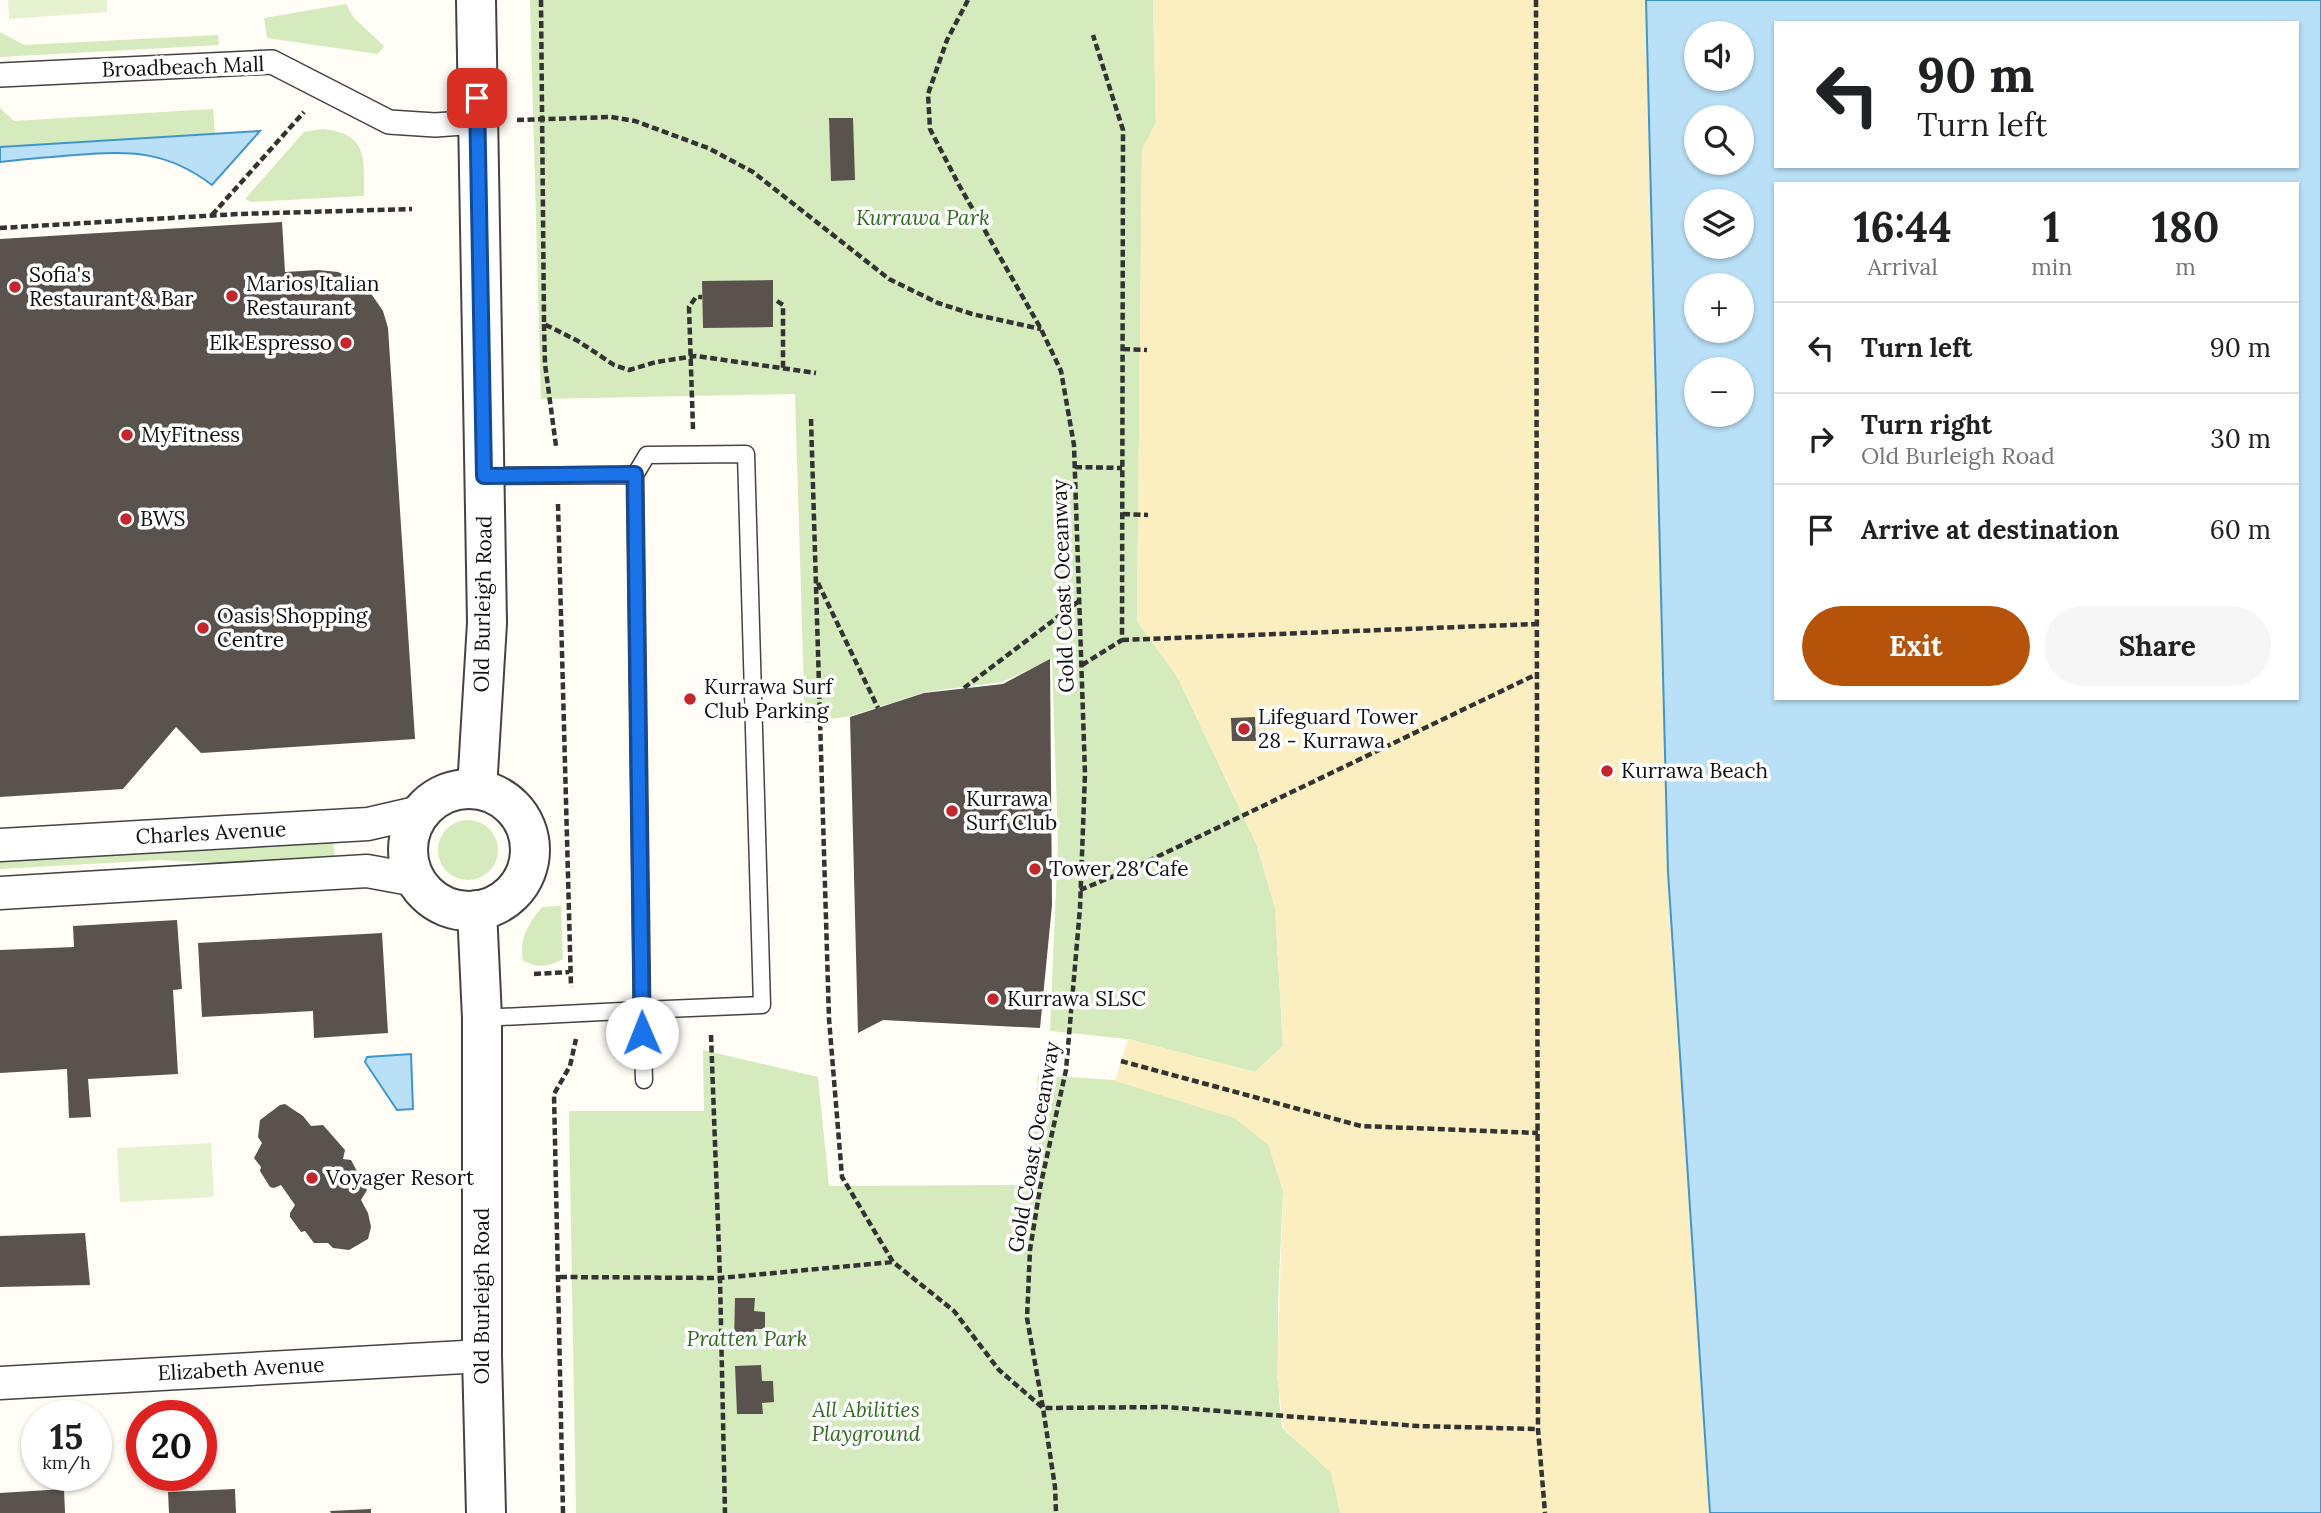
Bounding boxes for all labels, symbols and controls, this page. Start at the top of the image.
map controls [1684,21,1754,427]
button: sound [1684,21,1754,91]
text: 90 m [1917,43,2034,105]
icon: left [1802,49,1893,140]
street label: Broadbeach Mall [101,50,265,83]
pin [447,68,507,128]
icon: arrive [458,79,496,117]
text: Turn left [1917,104,2047,145]
button: search [1684,105,1754,175]
button: layers [1684,189,1754,259]
text: 16:44 [1854,200,1952,254]
text: 1 [2043,200,2060,254]
text: 180 [2152,200,2219,254]
park label: Kurrawa Park [856,204,990,231]
text: Arrival [1867,252,1938,281]
text: min [2031,252,2072,281]
text: m [2175,252,2196,281]
place label: Sofia's Restaurant & Bar [29,261,194,312]
place label: Marios Italian Restaurant [246,270,380,321]
button: + [1684,273,1754,343]
marker: Sofia's Restaurant & Bar [7,279,23,295]
marker: Marios Italian Restaurant [224,288,240,304]
place label: Elk Espresso [209,329,332,356]
icon: left [1802,329,1840,367]
text: Turn left [1861,331,1972,364]
text: 90 m [2210,331,2271,364]
marker: Elk Espresso [338,335,354,351]
button: − [1684,357,1754,427]
text: Turn right [1861,408,1992,441]
icon: right [1802,420,1840,458]
place label: MyFitness [141,421,240,448]
text: 30 m [2210,422,2271,455]
marker: MyFitness [119,427,135,443]
text: Old Burleigh Road [1861,441,2055,470]
street label: Gold Coast Oceanway [1045,479,1080,693]
place label: BWS [140,505,185,532]
marker: BWS [118,511,134,527]
icon: arrive [1802,511,1840,549]
text: Arrive at destination [1861,513,2119,546]
text: 60 m [2210,513,2271,546]
street label: Old Burleigh Road [467,515,498,693]
place label: Oasis Shopping Centre [217,602,368,653]
button: Exit [1802,606,2030,686]
button: Share [2044,606,2271,686]
marker: Oasis Shopping Centre [195,620,211,636]
place label: Kurrawa Surf Club Parking [704,673,835,724]
marker: Kurrawa Surf Club Parking [682,691,698,707]
place label: Lifeguard Tower 28 - Kurrawa [1258,703,1418,754]
marker: Lifeguard Tower 28 - Kurrawa [1236,721,1252,737]
place label: Kurrawa Beach [1621,757,1768,784]
marker: Kurrawa Beach [1599,763,1615,779]
place label: Kurrawa Surf Club [966,785,1057,836]
marker: Kurrawa Surf Club [944,803,960,819]
street label: Charles Avenue [135,815,287,850]
place label: Tower 28 Cafe [1049,855,1189,882]
marker: Tower 28 Cafe [1027,861,1043,877]
place label: Kurrawa SLSC [1007,985,1146,1012]
marker: Kurrawa SLSC [985,991,1001,1007]
position arrow [605,996,679,1070]
street label: Gold Coast Oceanway [1002,1039,1065,1255]
place label: Voyager Resort [325,1164,475,1191]
marker: Voyager Resort [304,1170,320,1186]
street label: Old Burleigh Road [468,1208,495,1384]
park label: Pratten Park [686,1325,808,1352]
street label: Elizabeth Avenue [157,1351,325,1386]
park label: All Abilities Playground [811,1396,921,1447]
speed limit sign: 20 [126,1400,217,1491]
text: 15 [50,1414,83,1459]
text: km/h [42,1451,91,1474]

